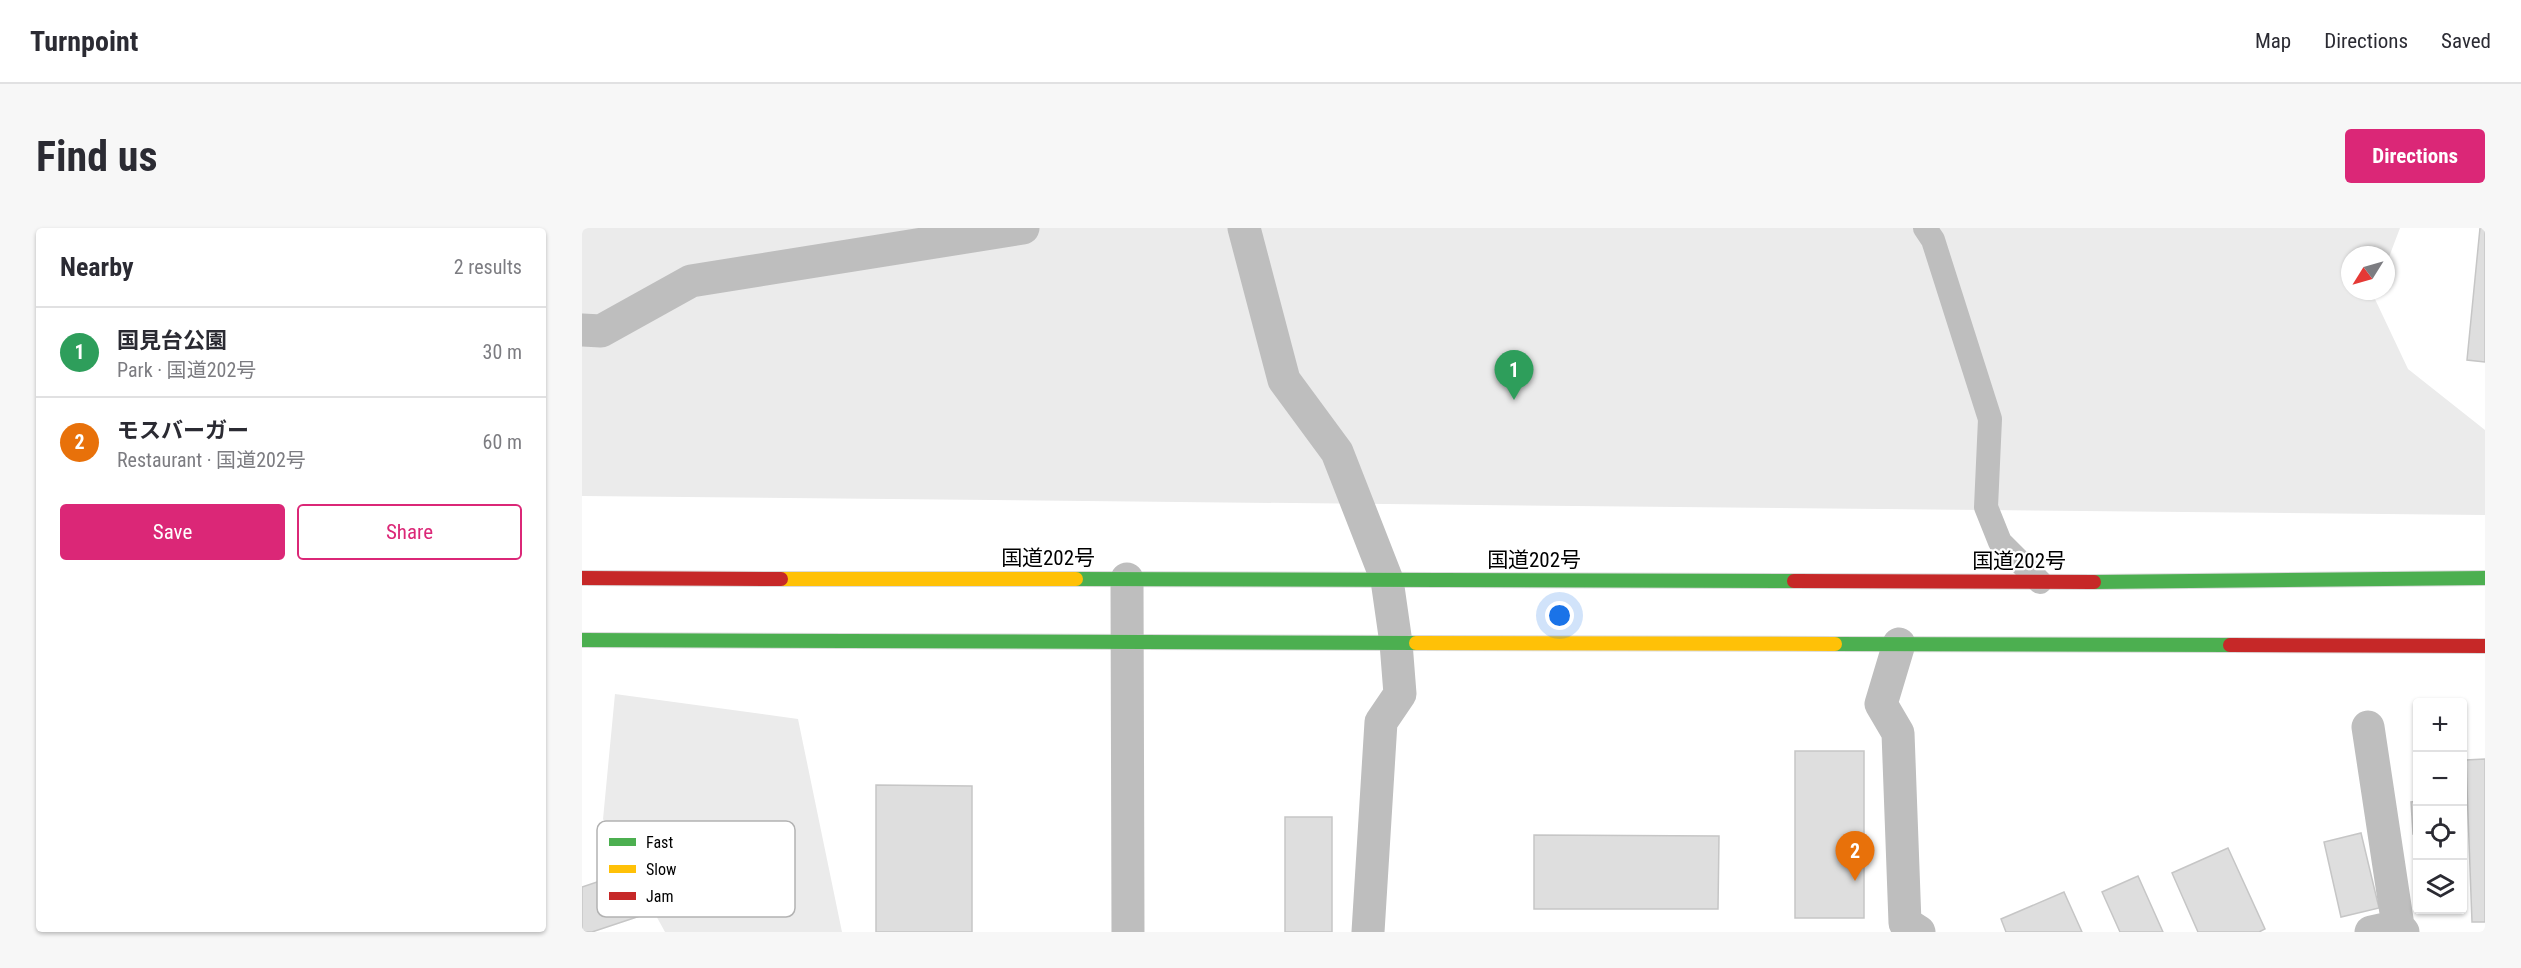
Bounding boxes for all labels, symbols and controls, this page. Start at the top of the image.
text: Turnpoint [30,25,138,58]
text: Map [2255,29,2291,53]
text: Directions [2324,29,2408,53]
text: Saved [2441,29,2491,53]
button: Directions [2345,129,2485,183]
text: Find us [36,132,157,181]
north arrow [2341,246,2395,300]
text: Nearby [60,252,134,282]
text: 2 results [454,255,522,279]
text: 国見台公園 [117,328,227,353]
text: 1 [74,340,85,364]
text: 30 m [483,340,522,364]
pin: 1 [1494,350,1534,400]
text: Park · 国道202号 [117,358,256,382]
text: モスバーガー [117,418,249,443]
text: 2 [74,430,85,454]
text: 60 m [483,430,522,454]
text: Restaurant · 国道202号 [117,448,306,472]
button: Save [60,504,285,560]
button: Share [297,504,522,560]
street label: 国道202号 [1001,546,1095,570]
street label: 国道202号 [1487,548,1581,572]
street label: 国道202号 [1972,549,2066,573]
your location [1545,601,1574,630]
map controls [2413,698,2467,914]
button: + [2413,698,2467,752]
button: − [2413,752,2467,806]
button: locate [2413,806,2467,860]
legend [597,821,795,917]
pin: 2 [1836,832,1874,881]
text: Fast [646,833,673,852]
text: Slow [646,860,676,879]
button: layers [2413,860,2467,914]
text: Jam [646,887,673,906]

